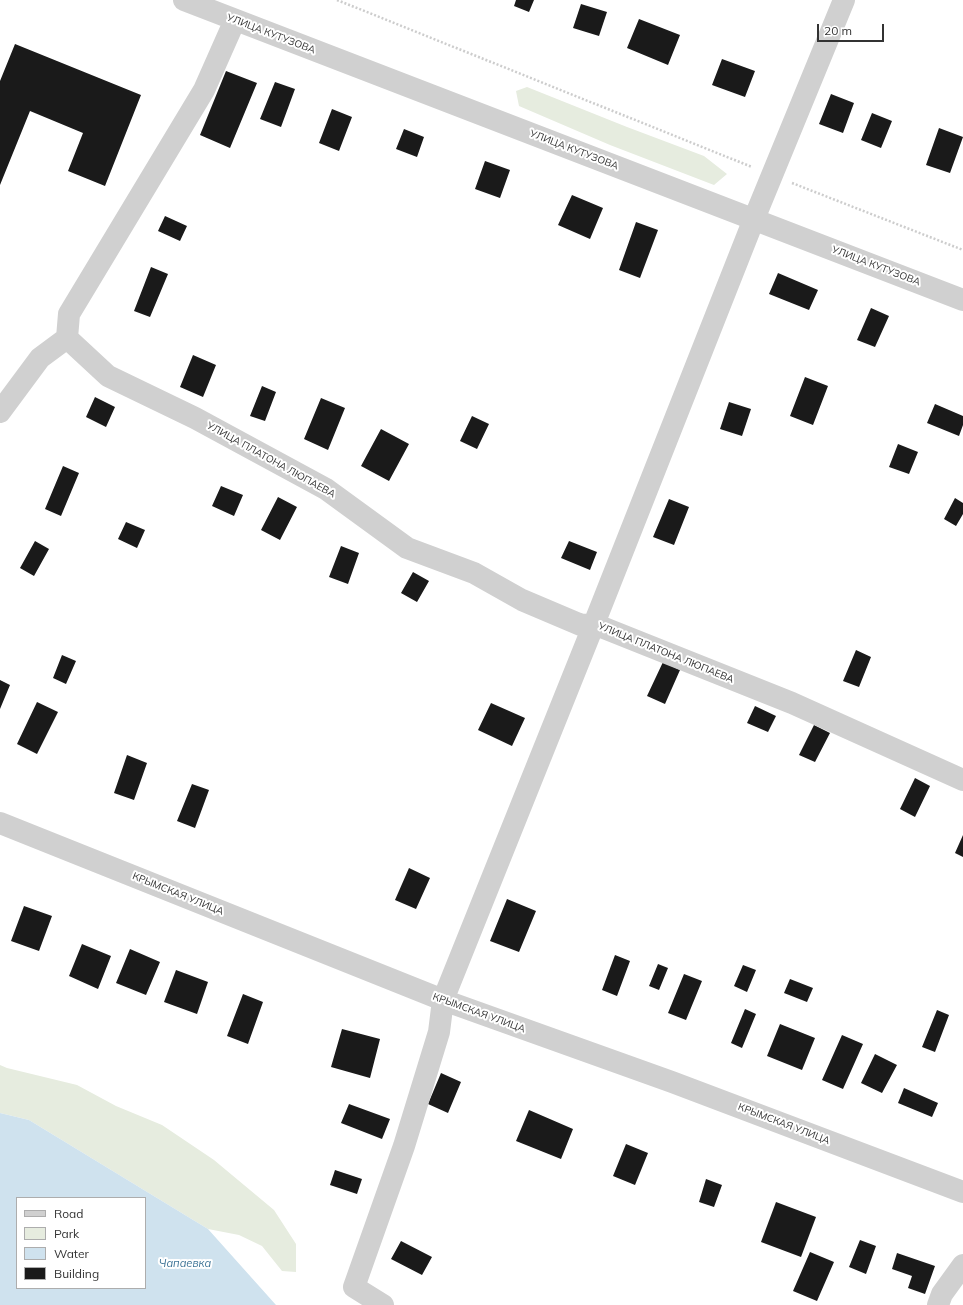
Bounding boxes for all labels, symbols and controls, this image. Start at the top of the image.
street label: УЛИЦА КУТУЗОВА [225,12,317,56]
scale bar [819,16,886,42]
text: 20 m [824,23,852,38]
street label: УЛИЦА КУТУЗОВА [528,128,620,172]
street label: УЛИЦА КУТУЗОВА [830,244,922,288]
street label: УЛИЦА ПЛАТОНА ЛЮПАЕВА [204,419,338,501]
street label: УЛИЦА ПЛАТОНА ЛЮПАЕВА [596,620,736,686]
street label: КРЫМСКАЯ УЛИЦА [131,870,225,918]
street label: КРЫМСКАЯ УЛИЦА [431,991,527,1035]
street label: КРЫМСКАЯ УЛИЦА [736,1101,832,1147]
legend [16,1197,146,1289]
text: Road [54,1206,83,1221]
text: Park [54,1226,79,1241]
text: Water [54,1246,89,1261]
water label: Чапаевка [159,1257,211,1271]
text: Building [54,1266,99,1281]

